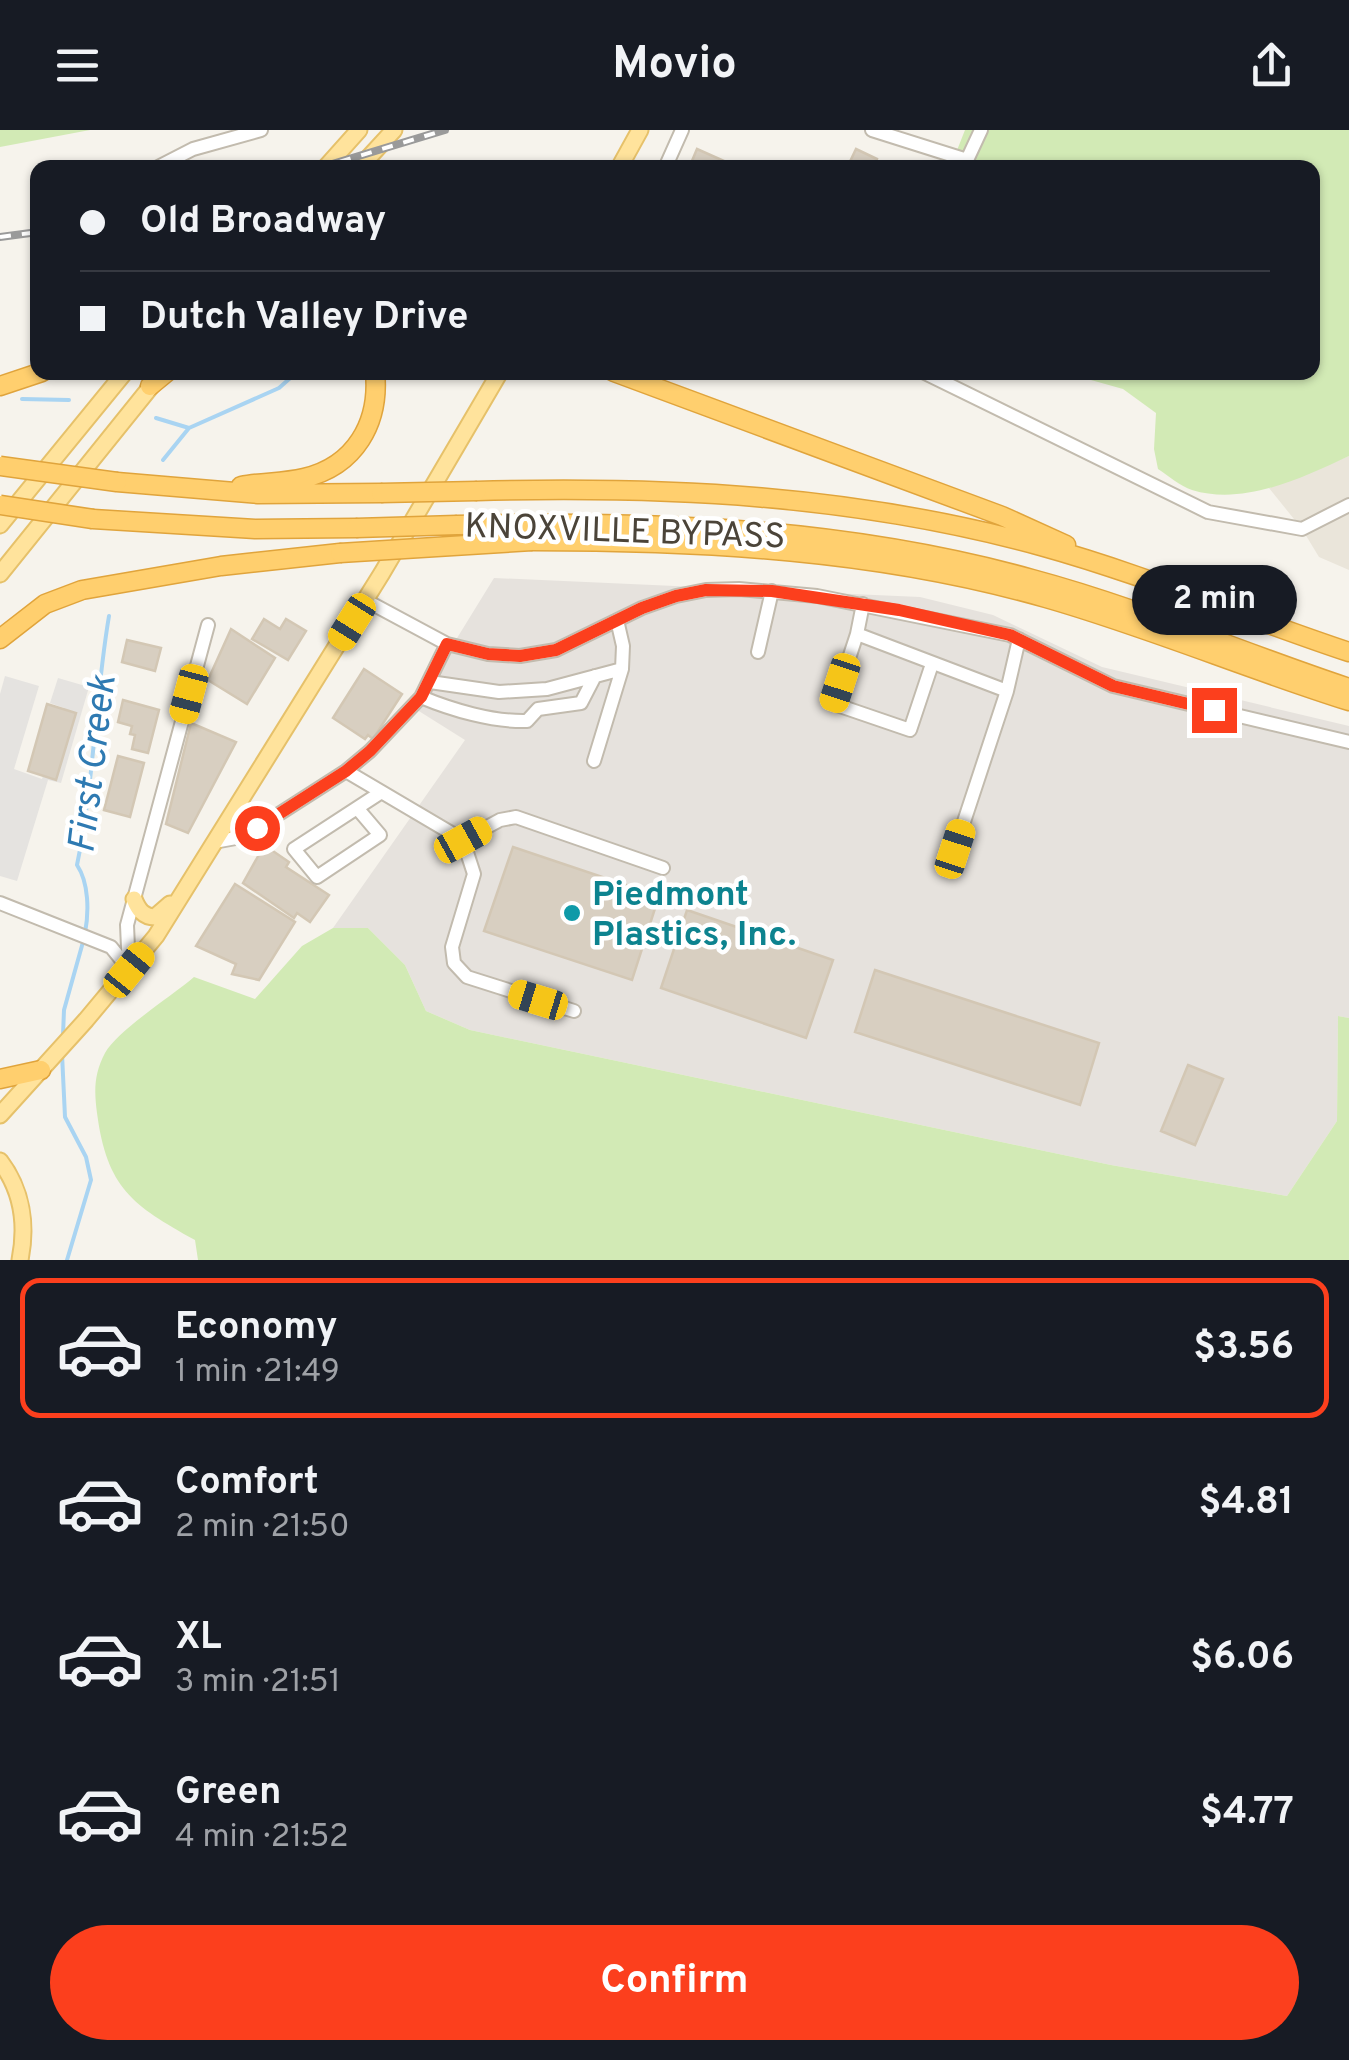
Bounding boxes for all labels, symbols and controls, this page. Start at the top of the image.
text: Movio [612,37,737,94]
icon: menu [50,38,105,93]
icon: share [1244,38,1299,93]
text: Old Broadway [140,198,386,247]
text: Dutch Valley Drive [140,294,468,343]
street label: KNOXVILLE BYPASS [464,505,786,561]
callout: 2 min [1132,565,1296,635]
text: 2 min [1173,580,1256,620]
car [323,589,381,655]
car [816,650,864,716]
car [167,661,211,727]
water label: First Creek [59,672,130,856]
route end [1192,688,1237,733]
route start [235,806,280,851]
car [429,812,497,868]
car [931,816,979,882]
place label: Piedmont Plastics, Inc. [592,874,796,958]
marker: Piedmont Plastics, Inc. [561,902,583,924]
car [98,937,160,1003]
car [505,977,571,1023]
icon: car [55,1303,145,1393]
text: Economy [175,1304,337,1353]
text: $3.56 [1193,1324,1294,1373]
text: 1 min · 21:49 [175,1353,340,1393]
icon: car [55,1458,145,1548]
text: Comfort [175,1459,319,1508]
text: $4.81 [1198,1479,1294,1528]
text: 2 min · 21:50 [175,1508,349,1548]
icon: car [55,1613,145,1703]
text: XL [175,1614,222,1663]
text: $6.06 [1190,1634,1294,1683]
text: 3 min · 21:51 [175,1663,341,1703]
icon: car [55,1768,145,1858]
text: Green [175,1769,281,1818]
text: $4.77 [1200,1789,1294,1838]
text: 4 min · 21:52 [175,1818,349,1858]
button: Confirm [50,1925,1299,2040]

